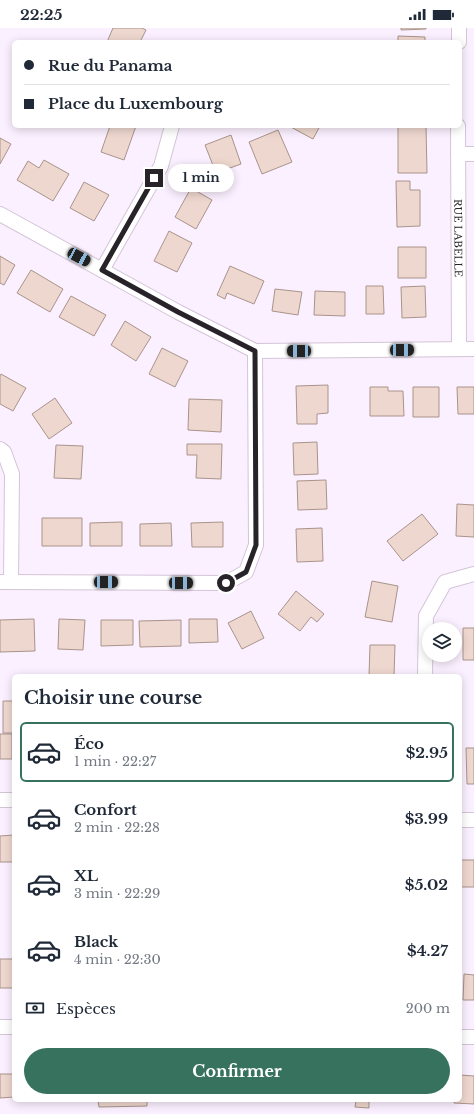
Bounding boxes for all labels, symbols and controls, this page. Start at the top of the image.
text: 22:25 [20,5,62,24]
text: Rue du Panama [48,56,172,75]
text: Place du Luxembourg [48,94,223,113]
callout: 1 min [168,164,234,192]
route end [145,169,163,187]
text: 1 min [182,169,220,186]
street label: RUE LABELLE [452,199,465,277]
car [66,246,92,268]
car [390,344,414,356]
car [287,345,311,357]
route start [217,574,235,592]
car [94,576,118,588]
car [169,577,193,589]
map controls [422,622,462,662]
button: layers [422,622,462,662]
text: Choisir une course [24,687,202,709]
icon: car [26,734,62,770]
text: Éco [74,734,104,753]
text: $2.95 [406,743,448,762]
text: 1 min · 22:27 [74,753,156,770]
icon: car [26,800,62,836]
text: Confort [74,800,137,819]
text: $3.99 [405,809,448,828]
text: 2 min · 22:28 [74,819,160,836]
icon: car [26,866,62,902]
text: XL [74,866,98,885]
text: $5.02 [405,875,448,894]
text: 3 min · 22:29 [74,885,160,902]
icon: car [26,932,62,968]
text: Black [74,932,118,951]
text: $4.27 [407,941,448,960]
text: 4 min · 22:30 [74,951,161,968]
icon: cash [24,997,46,1019]
text: Espèces [56,999,116,1018]
text: 200 m [406,1000,450,1017]
button: Confirmer [24,1048,450,1094]

